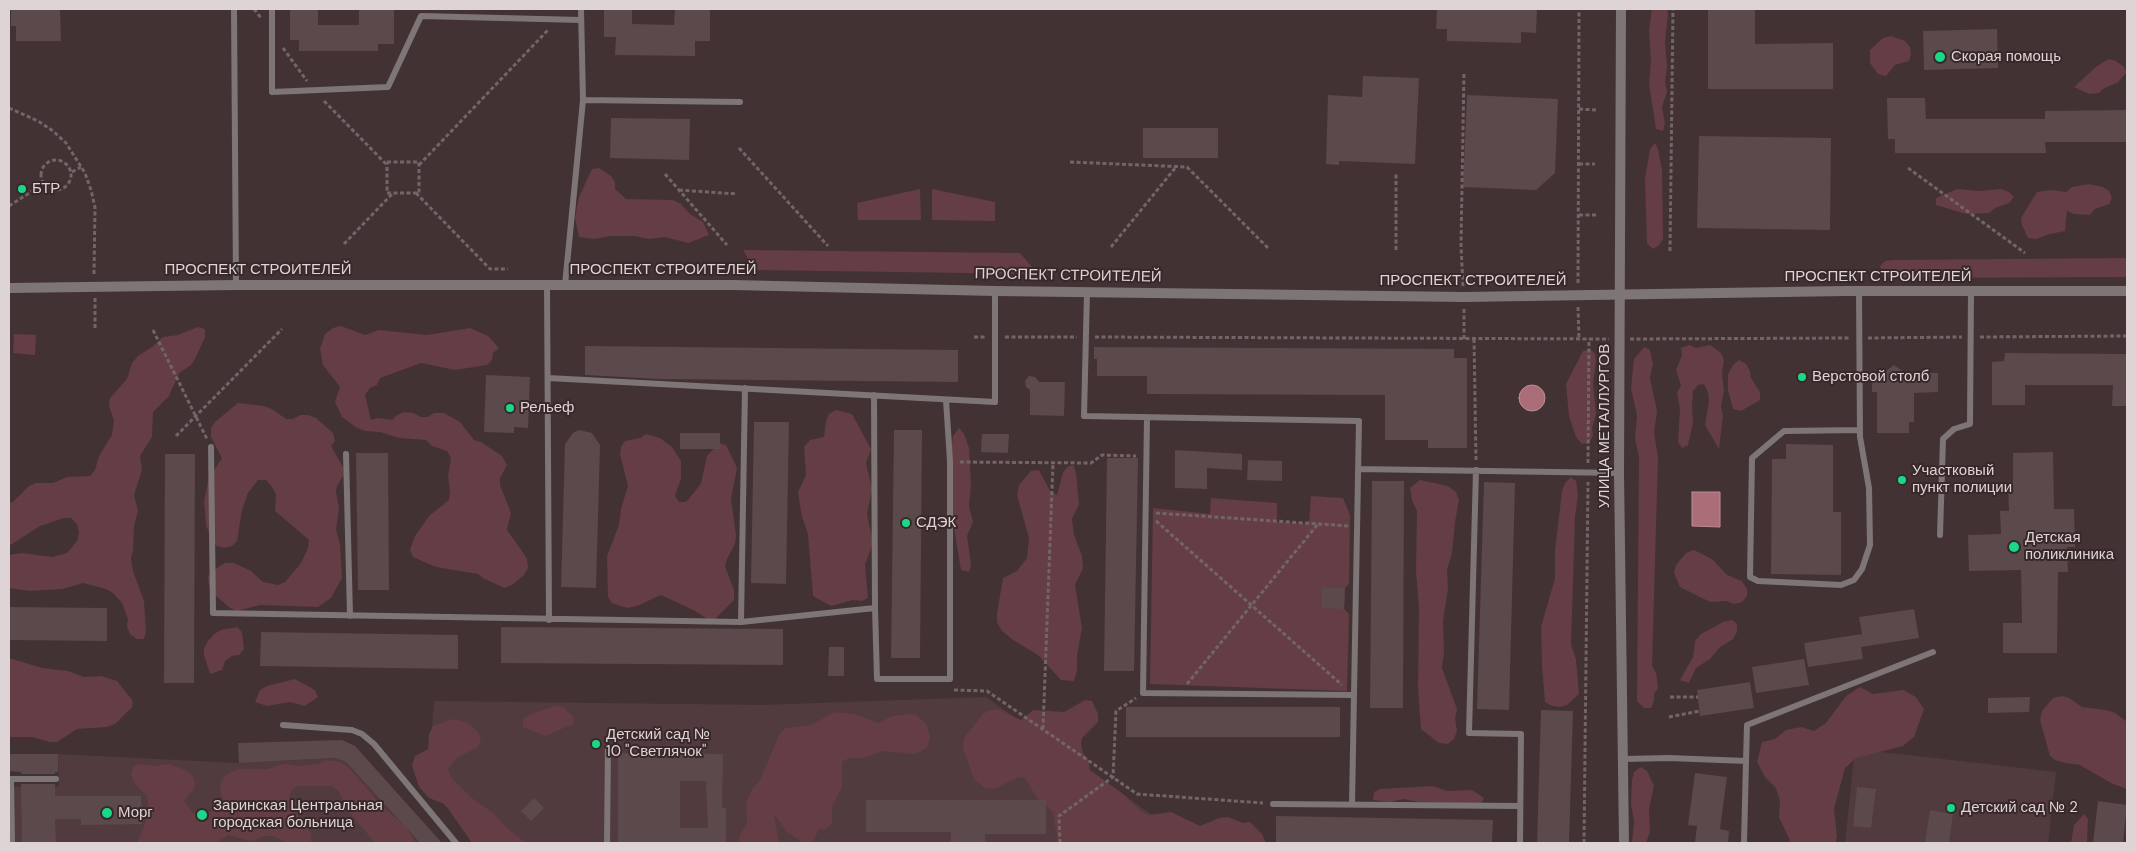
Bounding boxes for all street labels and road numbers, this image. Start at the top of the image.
street label: ПРОСПЕКТ СТРОИТЕЛЕЙ [164,261,352,279]
street label: ПРОСПЕКТ СТРОИТЕЛЕЙ [569,261,757,279]
street label: ПРОСПЕКТ СТРОИТЕЛЕЙ [974,265,1162,287]
street label: ПРОСПЕКТ СТРОИТЕЛЕЙ [1784,268,1972,286]
street label: ПРОСПЕКТ СТРОИТЕЛЕЙ [1379,272,1567,290]
street label: УЛИЦА МЕТАЛЛУРГОВ [1596,344,1614,508]

